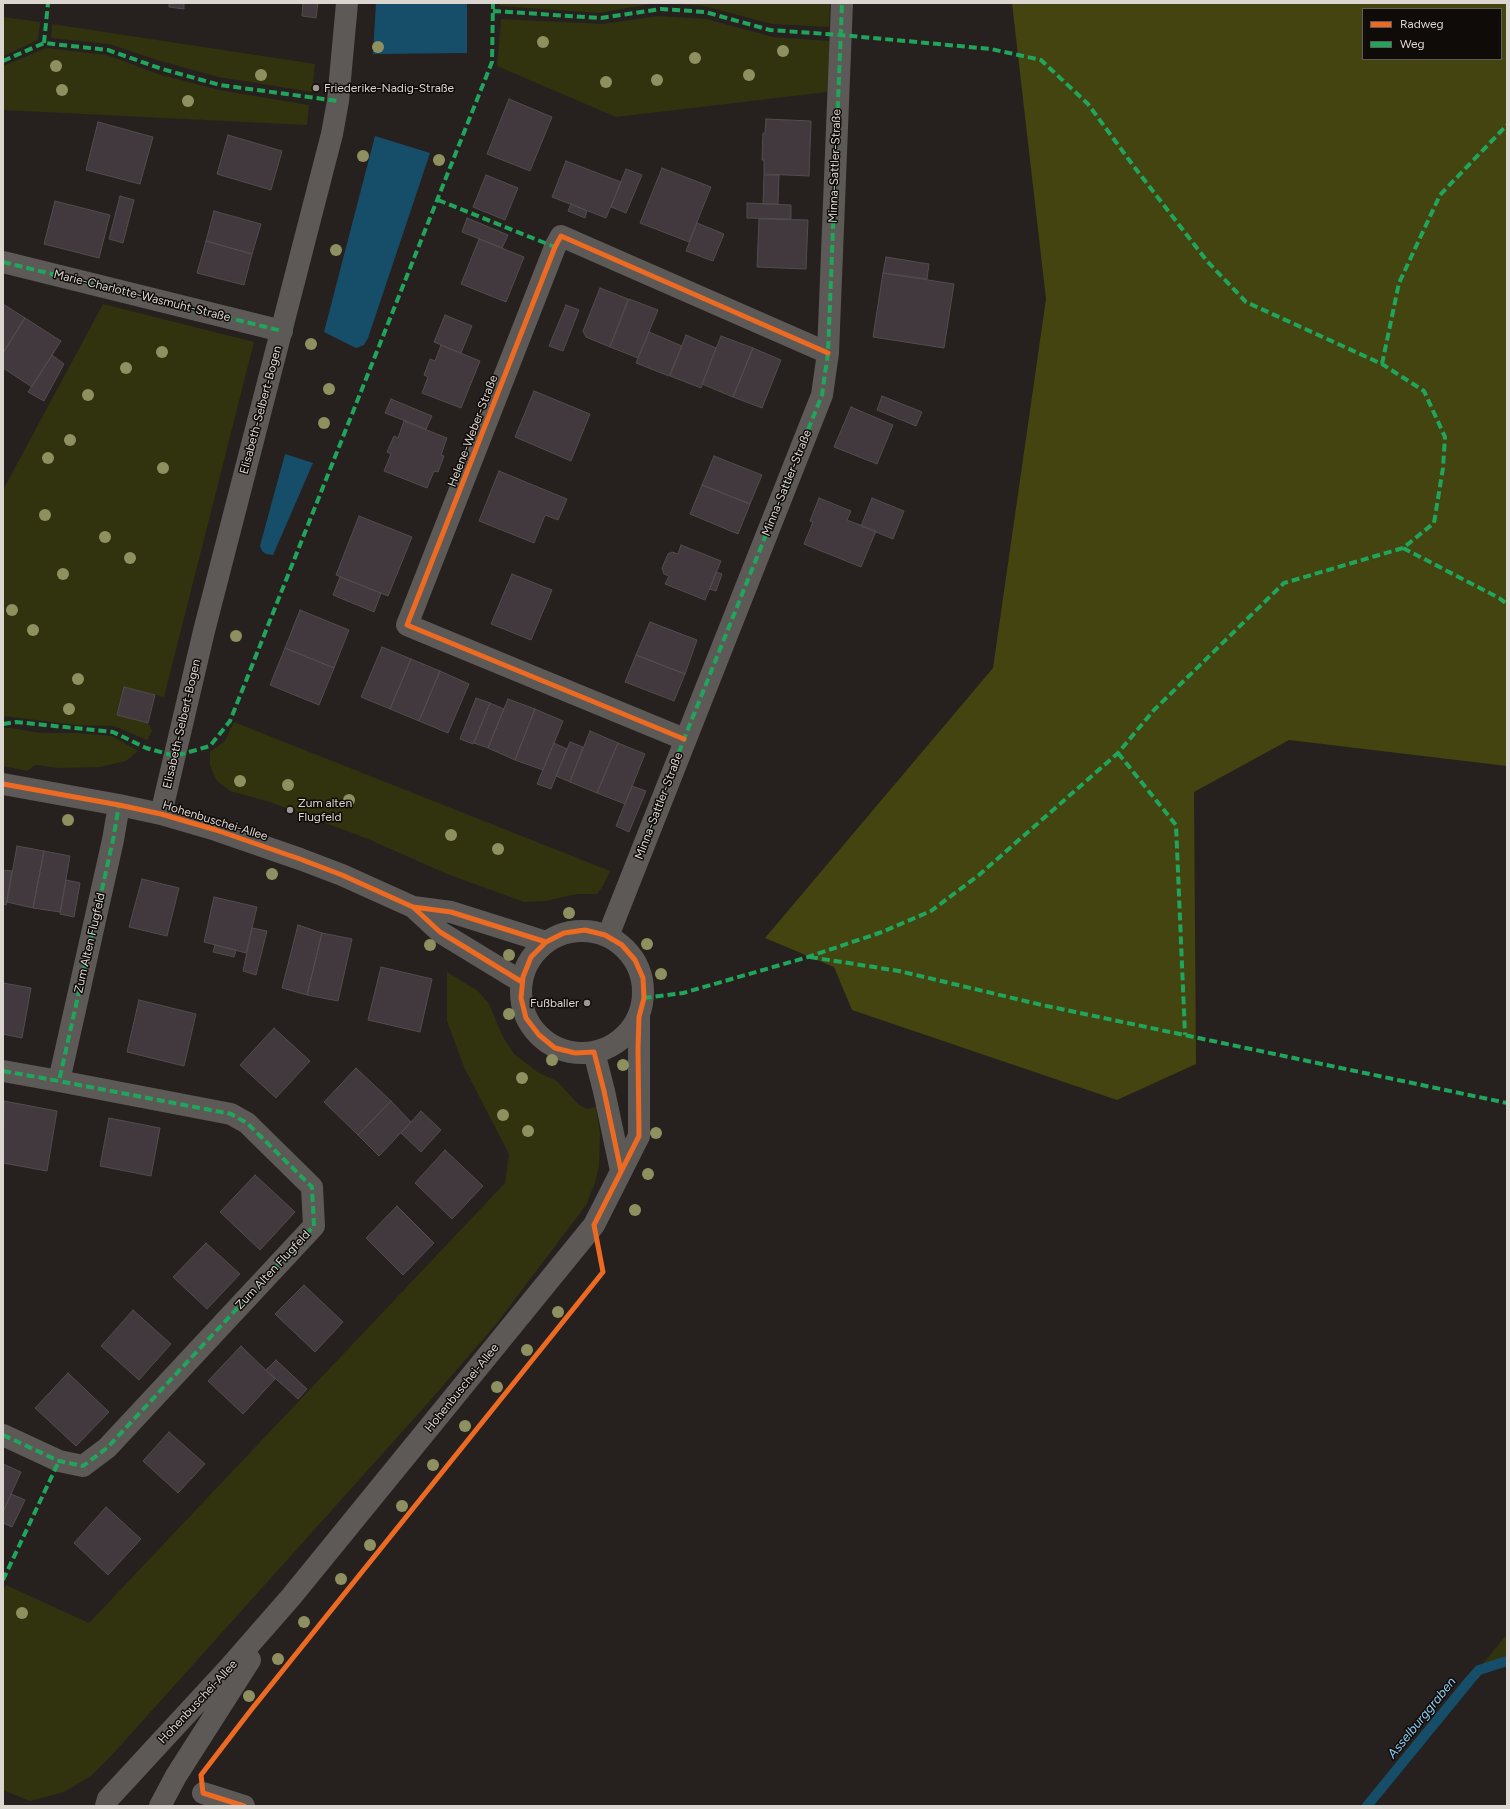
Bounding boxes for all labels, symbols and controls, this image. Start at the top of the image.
legend [1362,8,1502,60]
text: Radweg [1400,17,1444,31]
text: Weg [1400,37,1425,51]
place label: Friederike-Nadig-Straße [324,81,454,95]
marker: Friederike-Nadig-Straße [311,83,321,93]
street label: Minna-Sattler-Straße [826,109,844,223]
street label: Marie-Charlotte-Wasmuht-Straße [52,267,232,325]
street label: Elisabeth-Selbert-Bogen [237,344,285,476]
street label: Helene-Weber-Straße [445,373,501,489]
street label: Minna-Sattler-Straße [759,428,815,538]
street label: Elisabeth-Selbert-Bogen [160,658,204,790]
street label: Minna-Sattler-Straße [632,750,686,862]
place label: Zum alten Flugfeld [298,796,352,824]
street label: Hohenbuschei-Allee [161,798,269,844]
marker: Zum alten Flugfeld [285,805,295,815]
street label: Zum Alten Flugfeld [71,891,109,995]
place label: Fußballer [530,996,579,1010]
marker: Fußballer [582,998,592,1008]
street label: Zum Alten Flugfeld [233,1228,313,1312]
street label: Hohenbuschei-Allee [422,1341,502,1435]
street label: Hohenbuschei-Allee [155,1657,241,1747]
water label: Asselburggraben [1385,1674,1459,1762]

